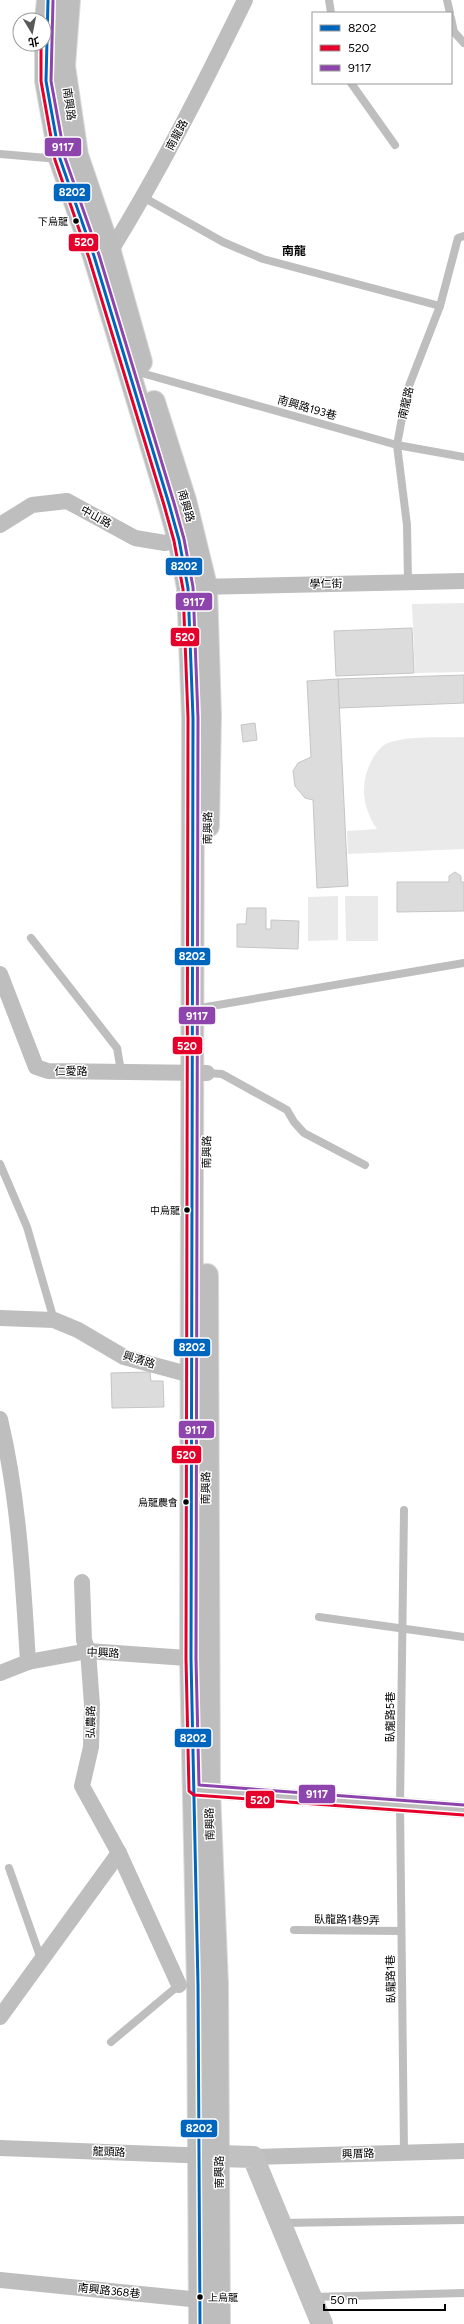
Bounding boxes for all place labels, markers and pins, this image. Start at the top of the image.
place label: 下烏龍 [38,215,68,228]
marker: 下烏龍 [71,216,81,226]
place label: 中烏龍 [150,1204,180,1217]
marker: 中烏龍 [182,1205,192,1215]
place label: 烏龍農會 [138,1496,178,1509]
marker: 烏龍農會 [181,1497,191,1507]
place label: 上烏龍 [208,2291,238,2304]
marker: 上烏龍 [195,2292,205,2302]

